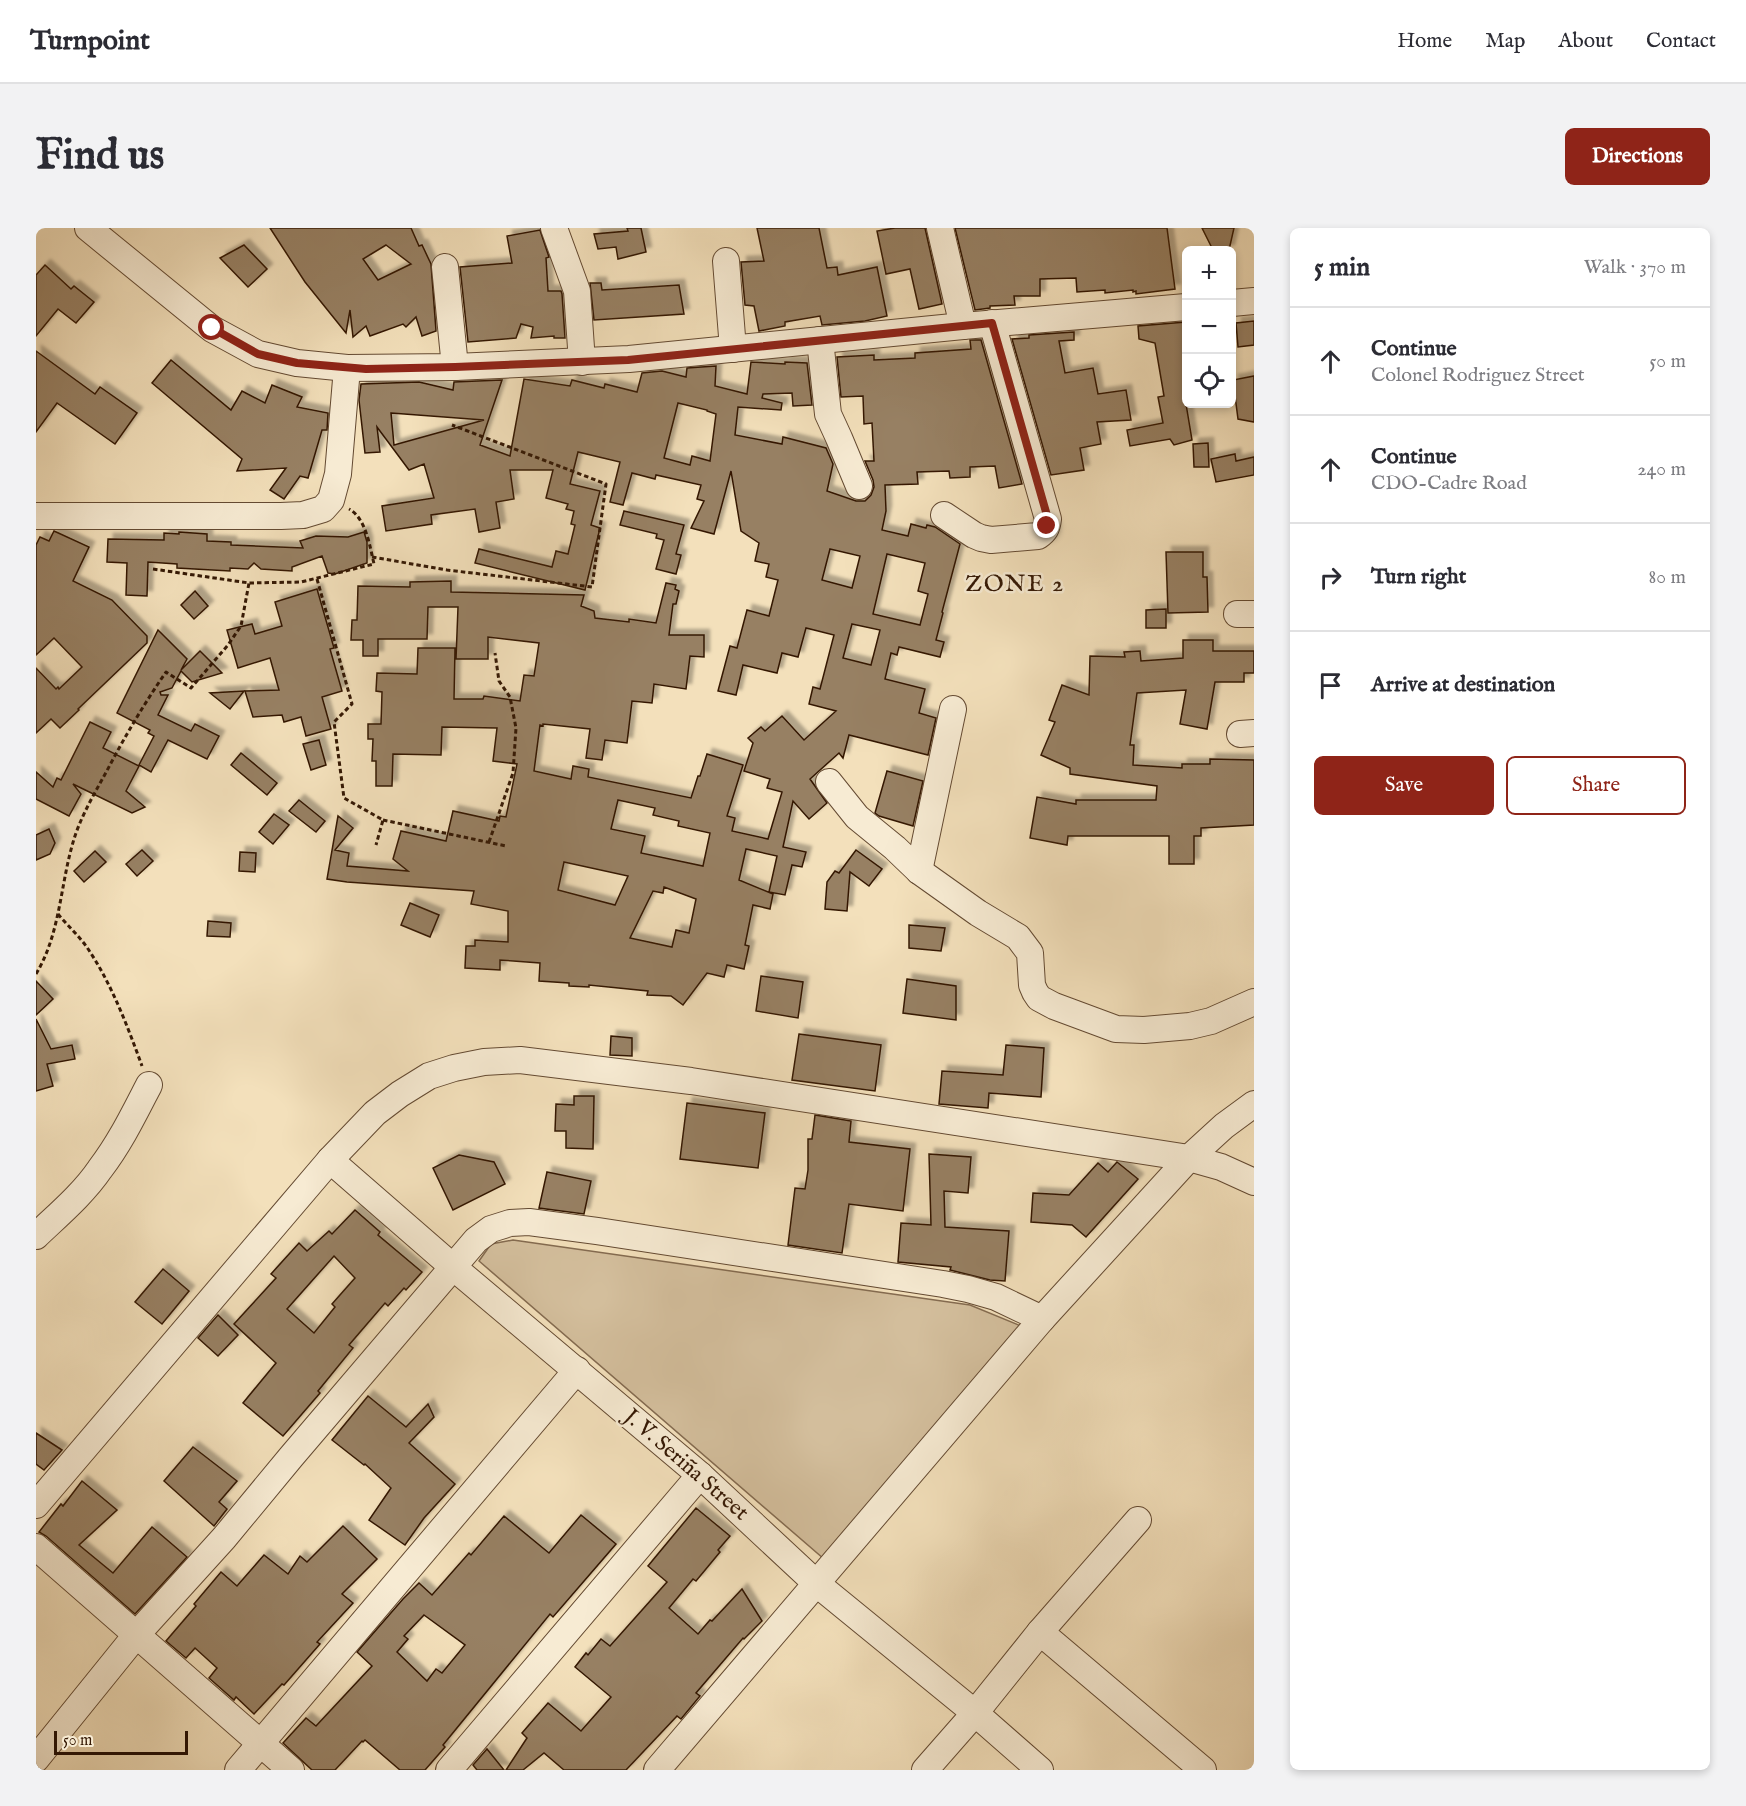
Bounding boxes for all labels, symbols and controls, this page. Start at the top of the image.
text: Turnpoint [30,24,150,59]
text: Home [1397,28,1452,55]
text: Map [1485,28,1525,55]
text: About [1558,28,1613,55]
text: Contact [1646,28,1716,55]
button: Directions [1565,128,1710,185]
text: Find us [36,130,164,183]
map controls [1182,246,1236,408]
button: + [1182,246,1236,300]
text: 5 min [1314,251,1370,284]
text: Walk · 370 m [1584,255,1686,280]
button: − [1182,300,1236,354]
route start [198,314,224,340]
text: Continue [1371,335,1457,363]
icon: ahead [1314,345,1347,378]
text: 50 m [1649,349,1686,374]
button: locate [1182,354,1236,408]
text: Colonel Rodriguez Street [1371,363,1585,388]
text: Continue [1371,443,1457,471]
icon: ahead [1314,453,1347,486]
text: 240 m [1637,457,1686,482]
text: CDO-Cadre Road [1371,471,1527,496]
route end [1033,512,1059,538]
icon: right [1314,561,1347,594]
text: Turn right [1371,563,1466,591]
text: 80 m [1649,565,1686,590]
district label: ZONE 2 [965,569,1065,600]
icon: arrive [1314,669,1347,702]
text: Arrive at destination [1371,671,1555,699]
button: Save [1314,756,1494,815]
button: Share [1506,756,1686,815]
street label: J. V. Seriña Street [615,1401,755,1527]
scale bar [54,1728,188,1756]
text: 50 m [63,1731,92,1751]

